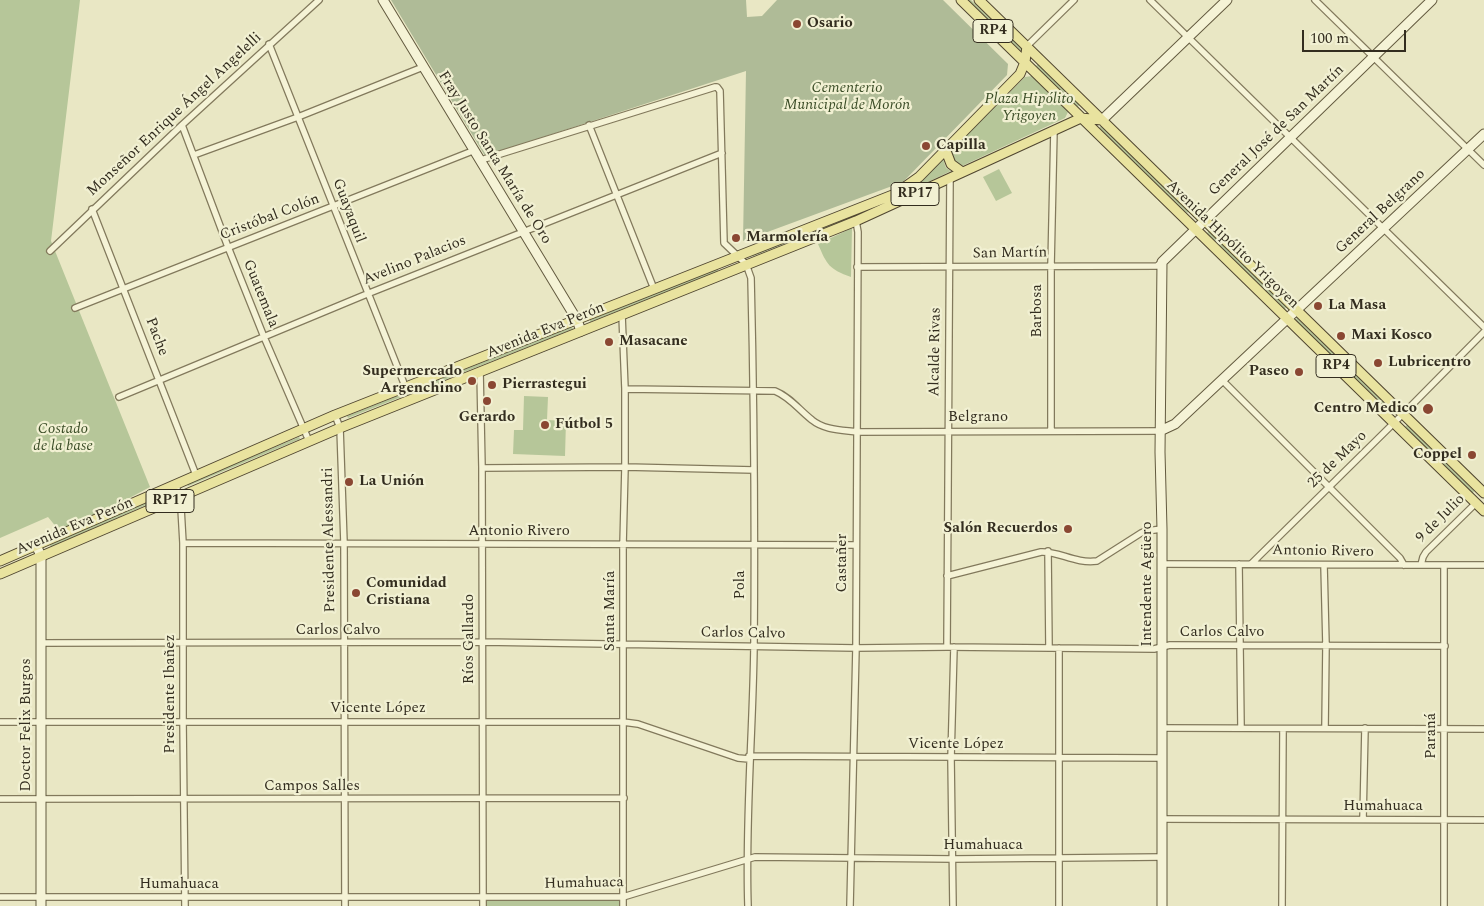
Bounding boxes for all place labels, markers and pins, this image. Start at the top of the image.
place label: Osario [807,15,853,33]
marker: Osario [791,18,803,30]
place label: Capilla [936,137,986,155]
marker: Capilla [920,140,932,152]
place label: Marmolería [746,229,828,247]
marker: Marmolería [730,232,742,244]
place label: La Masa [1328,297,1386,315]
marker: La Masa [1312,300,1324,312]
place label: Maxi Kosco [1351,327,1432,345]
marker: Maxi Kosco [1335,330,1347,342]
place label: Masacane [619,333,688,351]
marker: Masacane [603,336,615,348]
place label: Lubricentro [1388,354,1471,372]
marker: Lubricentro [1372,357,1384,369]
place label: Supermercado Argenchino [362,363,462,398]
place label: Paseo [1249,363,1289,381]
marker: Paseo [1293,366,1305,378]
marker: Supermercado Argenchino [466,375,478,387]
place label: Pierrastegui [502,376,587,394]
marker: Pierrastegui [486,379,498,391]
marker: Gerardo [481,395,493,407]
place label: Centro Medico [1314,400,1417,418]
marker: Centro Medico [1421,402,1435,416]
place label: Gerardo [459,409,515,427]
place label: Fútbol 5 [555,416,613,434]
marker: Fútbol 5 [539,419,551,431]
place label: Coppel [1413,446,1462,464]
marker: Coppel [1466,449,1478,461]
place label: La Unión [359,473,424,491]
marker: La Unión [343,476,355,488]
place label: Salón Recuerdos [944,520,1058,538]
marker: Salón Recuerdos [1062,523,1074,535]
place label: Comunidad Cristiana [366,575,447,610]
marker: Comunidad Cristiana [350,587,362,599]

